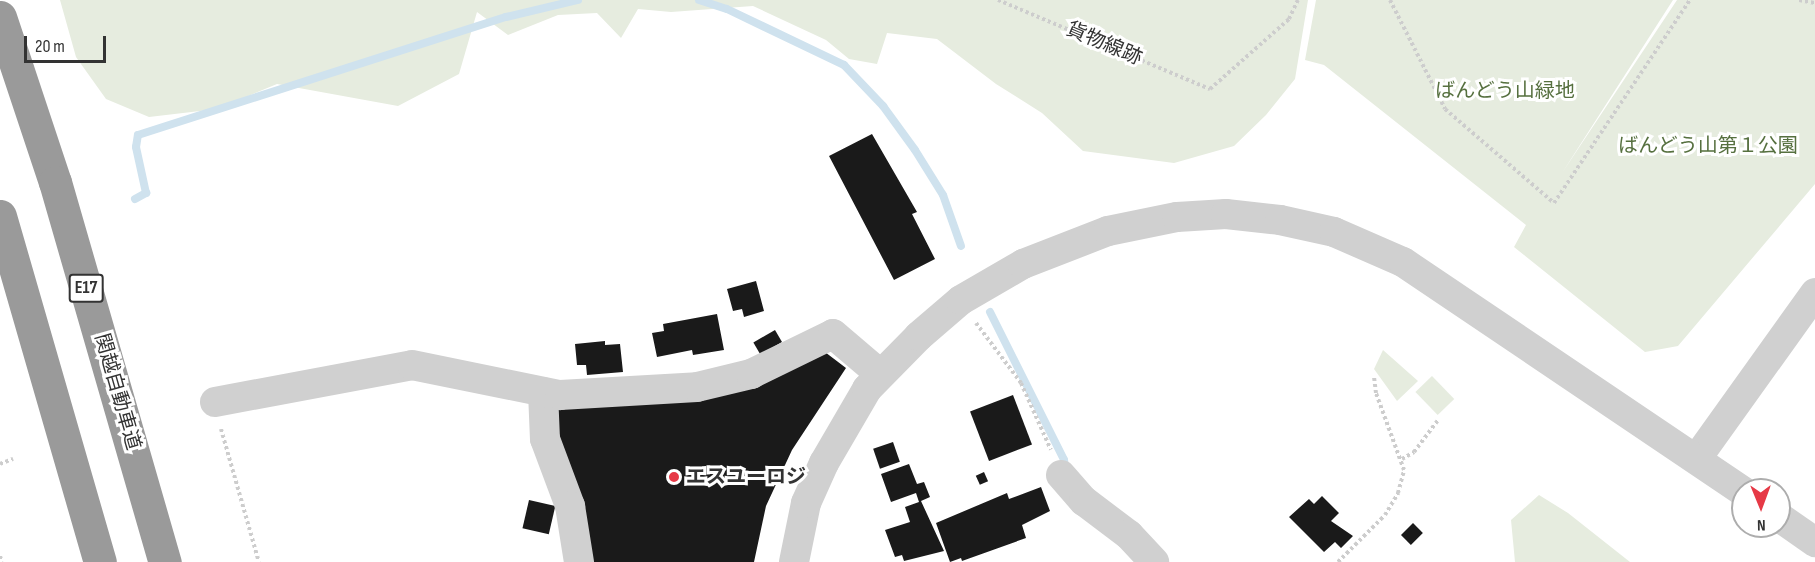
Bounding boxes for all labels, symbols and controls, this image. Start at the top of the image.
street label: 貨物線跡 [1062,17,1146,71]
scale bar [27,24,110,62]
text: 20 m [35,36,65,57]
park label: ばんどう山緑地 [1435,79,1575,103]
park label: ばんどう山第１公園 [1618,134,1798,158]
road number: E17 [68,273,104,303]
street label: 関越自動車道 [89,331,145,453]
place label: エスユーロジ [686,465,806,489]
marker: エスユーロジ [667,470,681,484]
north arrow [1731,478,1791,538]
text: N [1757,515,1766,534]

